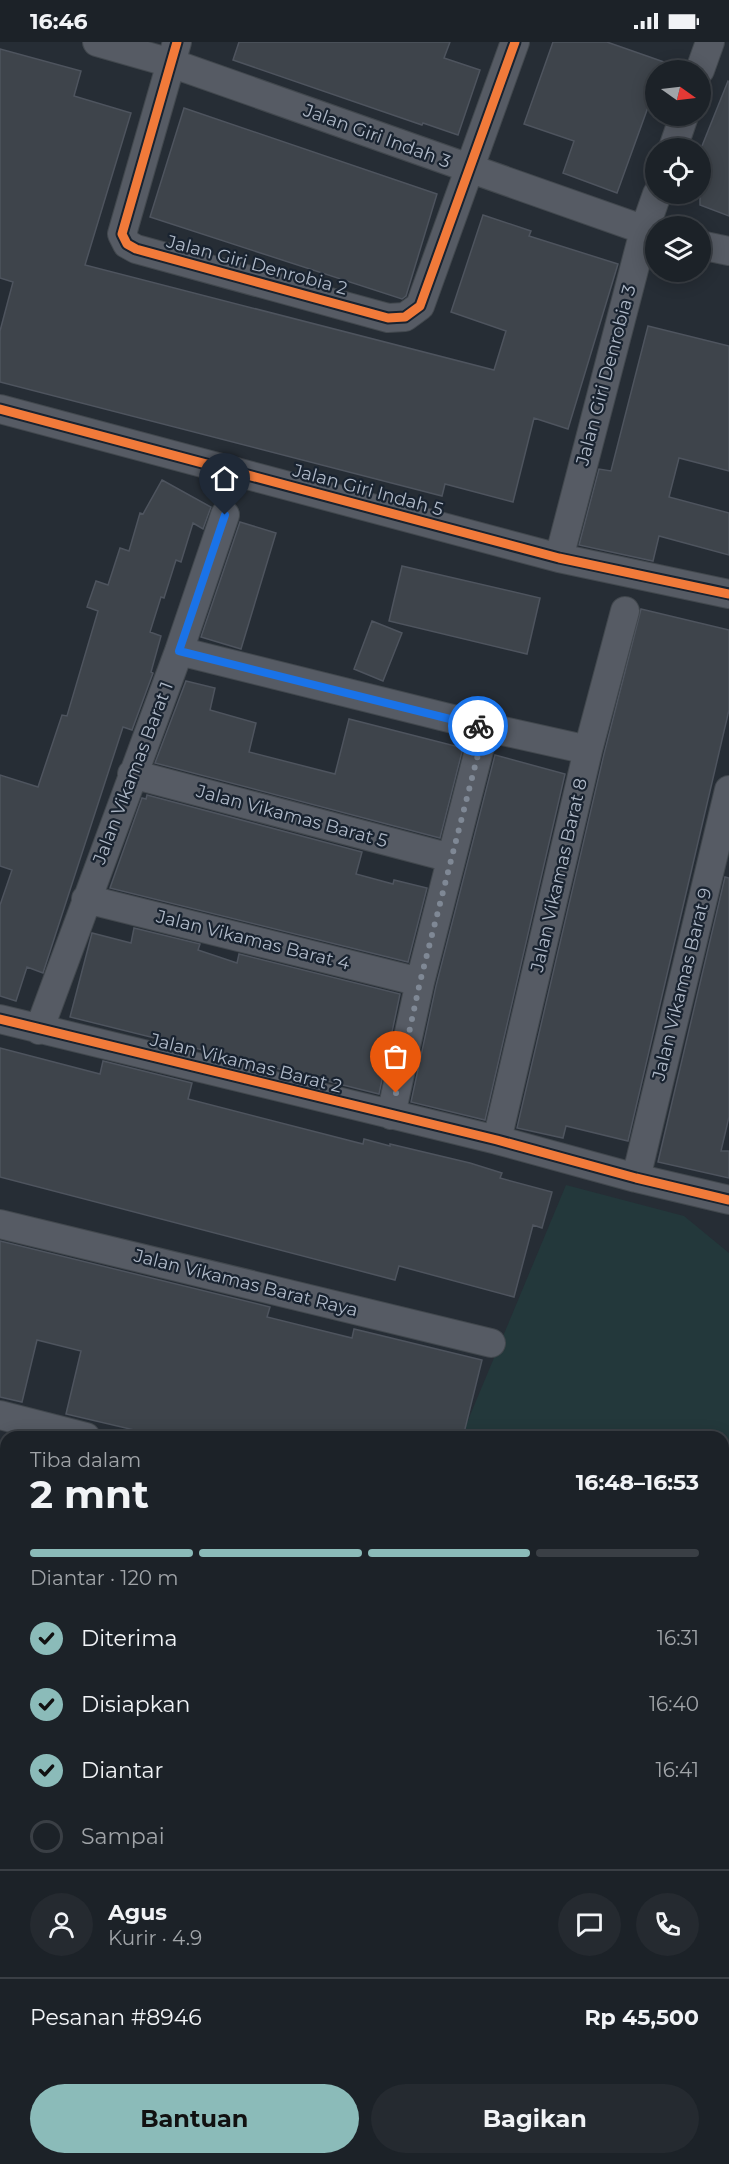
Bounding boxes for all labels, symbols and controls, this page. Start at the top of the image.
text: 16:46 [30,8,88,35]
north arrow [645,60,711,126]
map controls [645,60,711,282]
street label: Jalan Giri Indah 3 [300,99,454,173]
button: locate [645,138,711,204]
button: layers [645,216,711,282]
street label: Jalan Giri Denrobia 2 [163,230,350,300]
street label: Jalan Giri Denrobia 3 [571,282,641,469]
pin [199,453,250,515]
street label: Jalan Giri Indah 5 [289,459,446,521]
icon: home [208,462,241,495]
street label: Jalan Vikamas Barat 1 [88,679,178,868]
courier [448,696,508,756]
icon: bike [462,710,495,743]
street label: Jalan Vikamas Barat 8 [526,776,592,975]
street label: Jalan Vikamas Barat 5 [193,780,390,852]
street label: Jalan Vikamas Barat 9 [647,885,717,1084]
street label: Jalan Vikamas Barat 4 [153,905,352,975]
street label: Jalan Vikamas Barat 2 [147,1028,344,1098]
pin [370,1031,421,1093]
icon: bag [379,1040,412,1073]
street label: Jalan Vikamas Barat Raya [131,1244,360,1321]
text: Tiba dalam [30,1448,141,1472]
text: 16:48–16:53 [576,1469,699,1496]
text: 2 mnt [30,1470,149,1518]
text: Diantar · 120 m [30,1566,179,1590]
icon: check [30,1622,63,1655]
text: Diterima [81,1625,178,1652]
text: 16:31 [657,1626,699,1650]
icon: check [30,1688,63,1721]
text: Disiapkan [81,1691,190,1718]
text: 16:40 [649,1692,699,1716]
icon: check [30,1754,63,1787]
text: Diantar [81,1757,163,1784]
text: 16:41 [655,1758,699,1782]
text: Sampai [81,1823,165,1850]
button: person [30,1893,93,1956]
button: chat [558,1893,621,1956]
button: phone [636,1893,699,1956]
text: Agus [108,1899,167,1926]
text: Kurir · 4.9 [108,1926,202,1950]
text: Pesanan #8946 [30,2004,202,2031]
text: Rp 45,500 [584,2004,699,2031]
button: Bantuan [30,2084,359,2153]
button: Bagikan [371,2084,699,2153]

